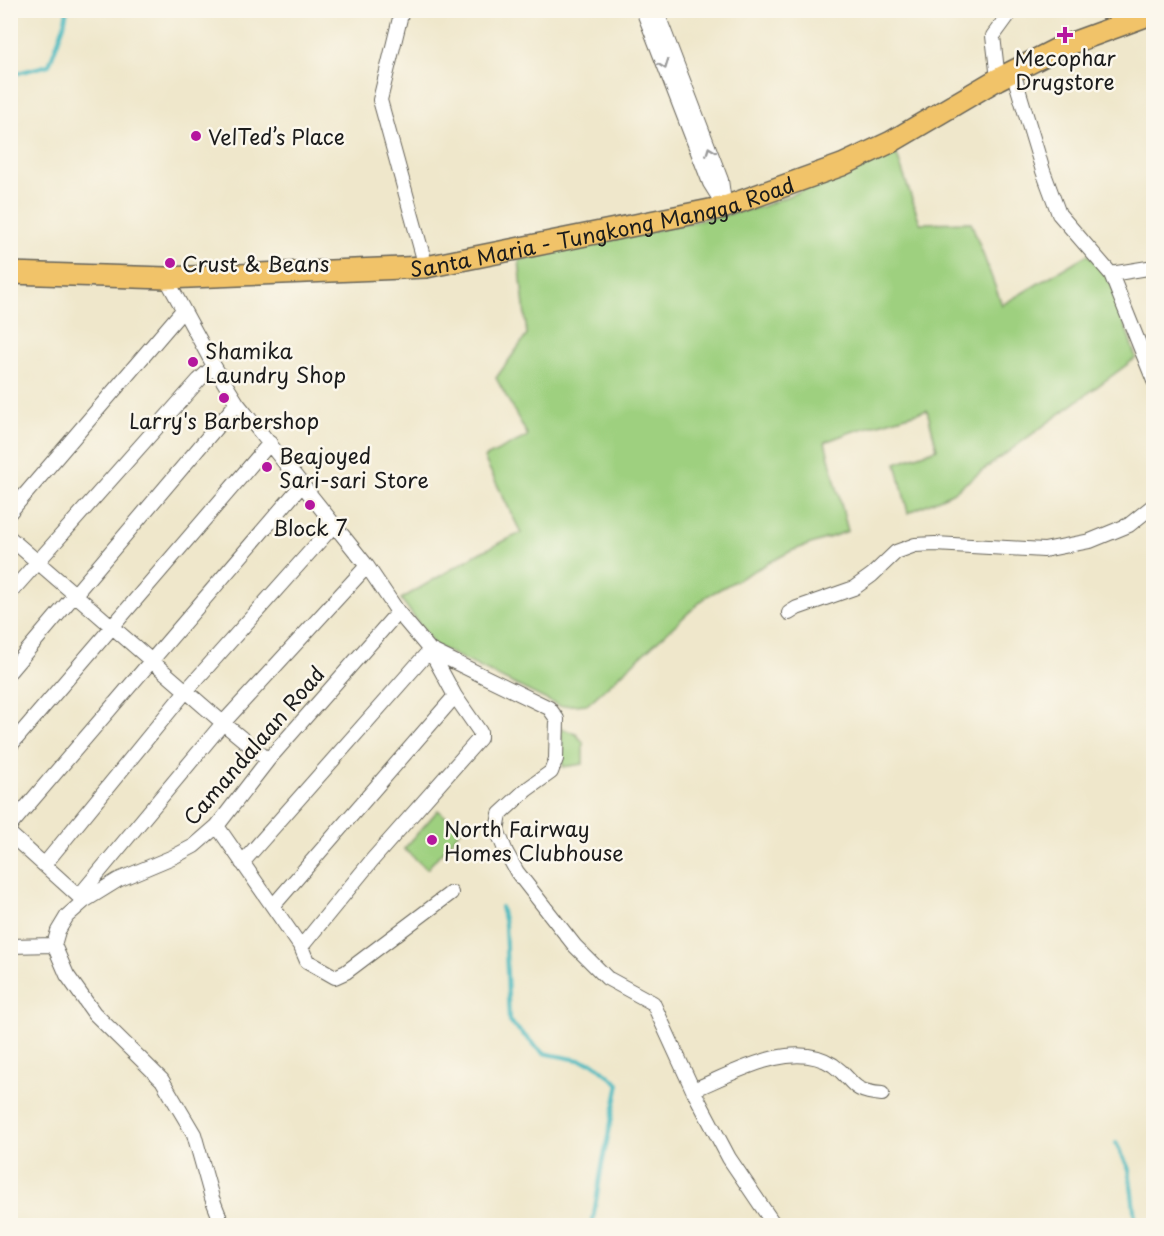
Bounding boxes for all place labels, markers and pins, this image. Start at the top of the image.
marker: Mecophar Drugstore [1058,28,1072,42]
place label: Mecophar Drugstore [1014,41,1116,97]
place label: VelTed’s Place [208,120,345,152]
marker: VelTed’s Place [189,129,203,143]
place label: Crust & Beans [182,247,329,279]
marker: Crust & Beans [163,256,177,270]
place label: Shamika Laundry Shop [205,334,346,390]
marker: Shamika Laundry Shop [186,355,200,369]
marker: Larry's Barbershop [217,391,231,405]
place label: Larry's Barbershop [129,404,319,436]
place label: Beajoyed Sari-sari Store [279,439,429,495]
marker: Beajoyed Sari-sari Store [260,460,274,474]
marker: Block 7 [303,498,317,512]
place label: Block 7 [272,511,348,543]
place label: North Fairway Homes Clubhouse [444,812,624,868]
marker: North Fairway Homes Clubhouse [425,833,439,847]

